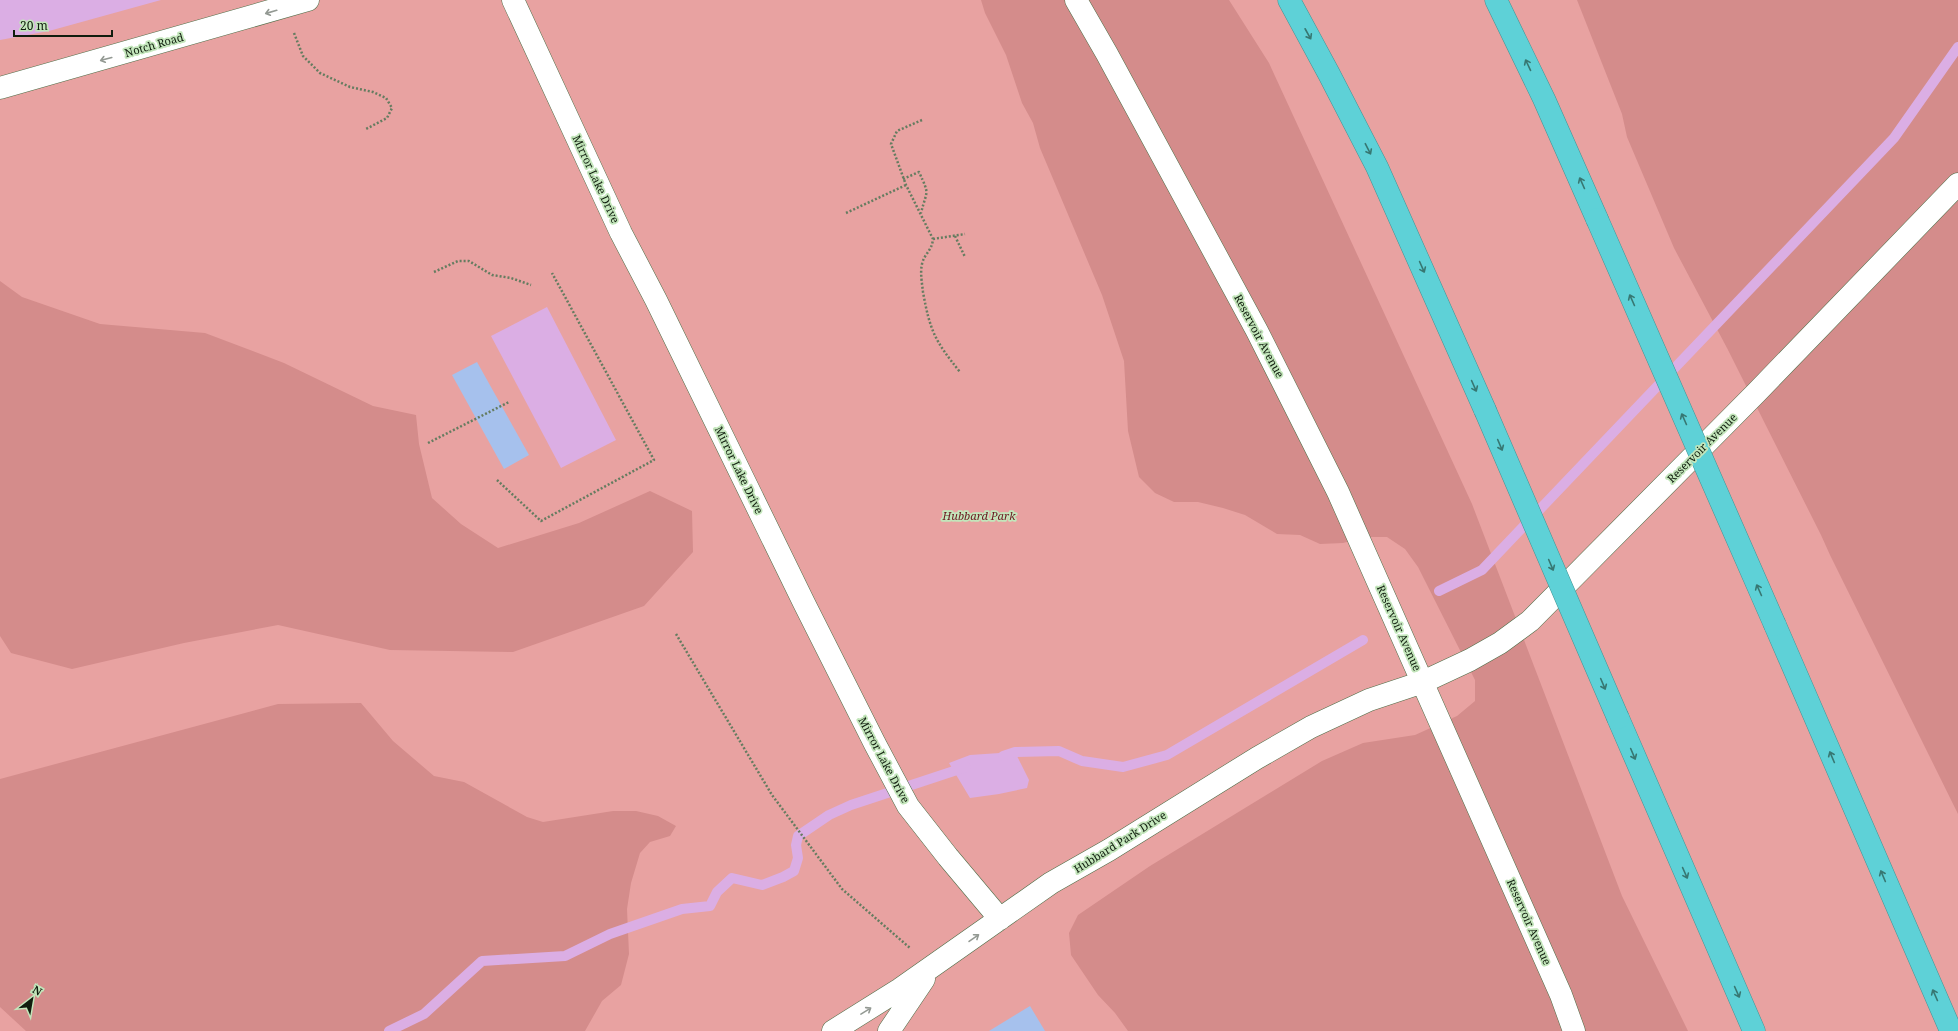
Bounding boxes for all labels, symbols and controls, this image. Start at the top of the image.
one-way arrow [265,8,278,16]
scale bar [14,12,112,38]
text: 20 m [20,17,48,34]
one-way arrow [1304,28,1312,40]
street label: Notch Road [123,29,185,60]
one-way arrow [99,56,112,63]
one-way arrow [1524,59,1531,71]
street label: Mirror Lake Drive [569,132,623,225]
one-way arrow [1365,143,1372,155]
one-way arrow [1577,178,1585,190]
one-way arrow [1419,261,1427,273]
street label: Reservoir Avenue [1231,291,1288,380]
one-way arrow [1628,294,1636,306]
one-way arrow [1471,380,1479,392]
street label: Reservoir Avenue [1664,409,1740,486]
one-way arrow [1680,414,1688,426]
street label: Mirror Lake Drive [712,424,767,516]
one-way arrow [1497,439,1504,451]
park label: Hubbard Park [942,508,1016,523]
one-way arrow [1548,558,1556,570]
street label: Reservoir Avenue [1374,582,1425,673]
one-way arrow [1755,584,1762,596]
one-way arrow [1600,678,1607,690]
street label: Mirror Lake Drive [855,714,914,806]
one-way arrow [1630,748,1637,760]
one-way arrow [1827,751,1835,763]
street label: Hubbard Park Drive [1071,807,1169,876]
one-way arrow [1682,867,1689,879]
one-way arrow [1879,871,1886,883]
street label: Reservoir Avenue [1504,876,1555,967]
one-way arrow [968,934,979,942]
north arrow [12,979,52,1019]
text: N [30,981,45,999]
one-way arrow [1734,986,1741,998]
one-way arrow [1931,990,1938,1002]
one-way arrow [860,1007,871,1015]

